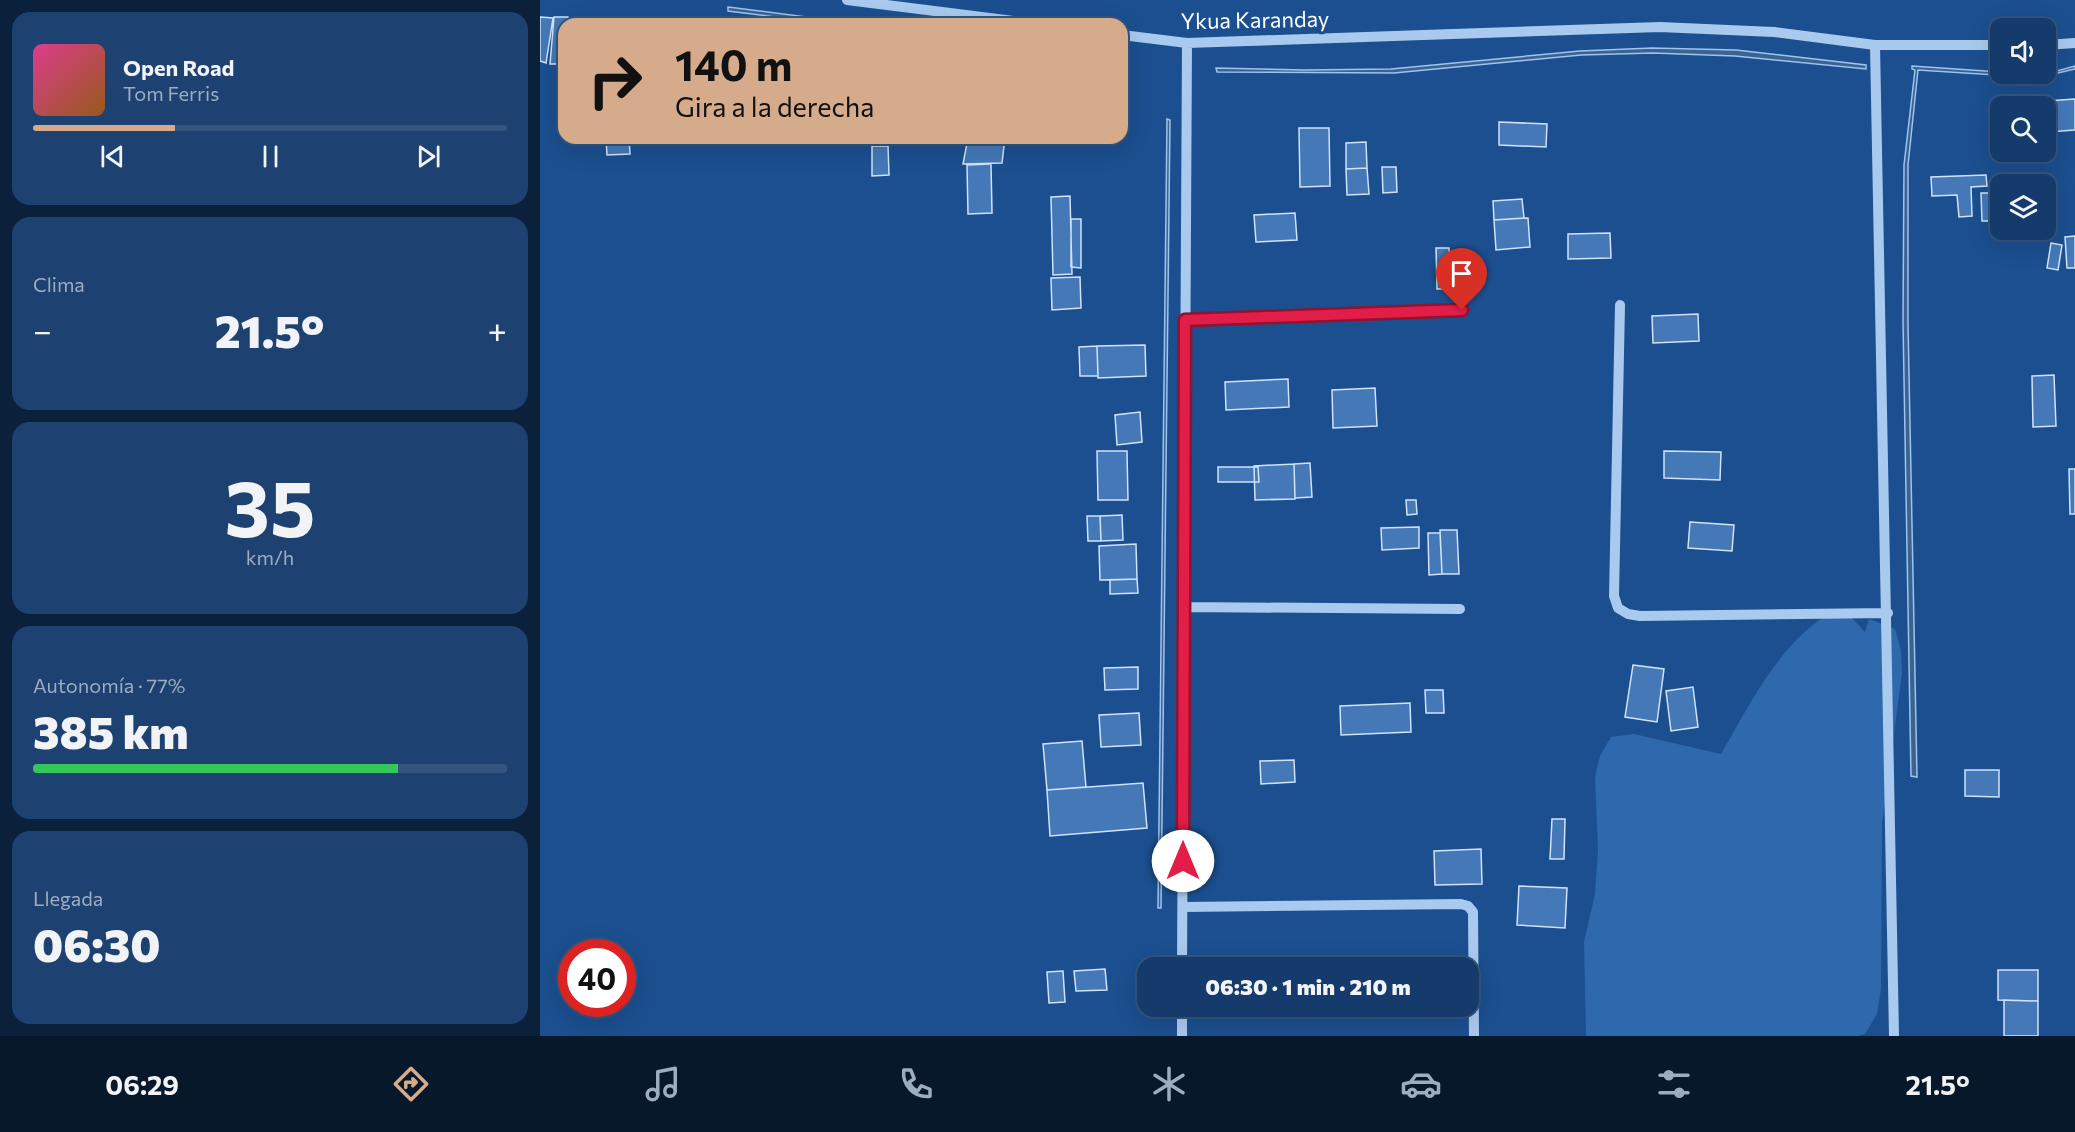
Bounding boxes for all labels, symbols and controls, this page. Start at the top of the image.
street label: Ykua Karanday [1180,5,1330,34]
map controls [1990,18,2056,240]
button: sound [1990,18,2056,84]
text: 140 m [675,38,792,90]
icon: right [576,42,654,120]
text: Open Road [123,54,234,81]
text: Tom Ferris [123,81,219,105]
text: Gira a la derecha [675,90,874,123]
button: search [1990,96,2056,162]
icon: previous [96,140,129,173]
icon: pause [254,140,287,173]
icon: next [412,140,445,173]
button: layers [1990,174,2056,240]
pin [1436,248,1487,310]
icon: arrive [1445,257,1478,290]
text: Clima [33,272,85,296]
text: 21.5° [215,302,325,357]
text: − [33,309,52,350]
text: + [488,309,507,350]
text: 35 [225,458,315,553]
text: km/h [246,545,294,569]
text: Autonomía · 77% [33,673,185,697]
text: 385 km [33,703,189,758]
position arrow [1151,829,1215,893]
text: Llegada [33,886,103,910]
text: 06:30 [33,916,161,971]
speed limit sign: 40 [558,939,636,1017]
text: 06:30 · 1 min · 210 m [1205,973,1411,1000]
icon: directions [390,1063,432,1105]
icon: music [642,1063,684,1105]
icon: phone [895,1063,937,1105]
icon: climate [1148,1063,1190,1105]
icon: car [1400,1063,1442,1105]
icon: filters [1653,1063,1695,1105]
text: 06:29 [105,1068,179,1101]
text: 21.5° [1906,1068,1970,1101]

